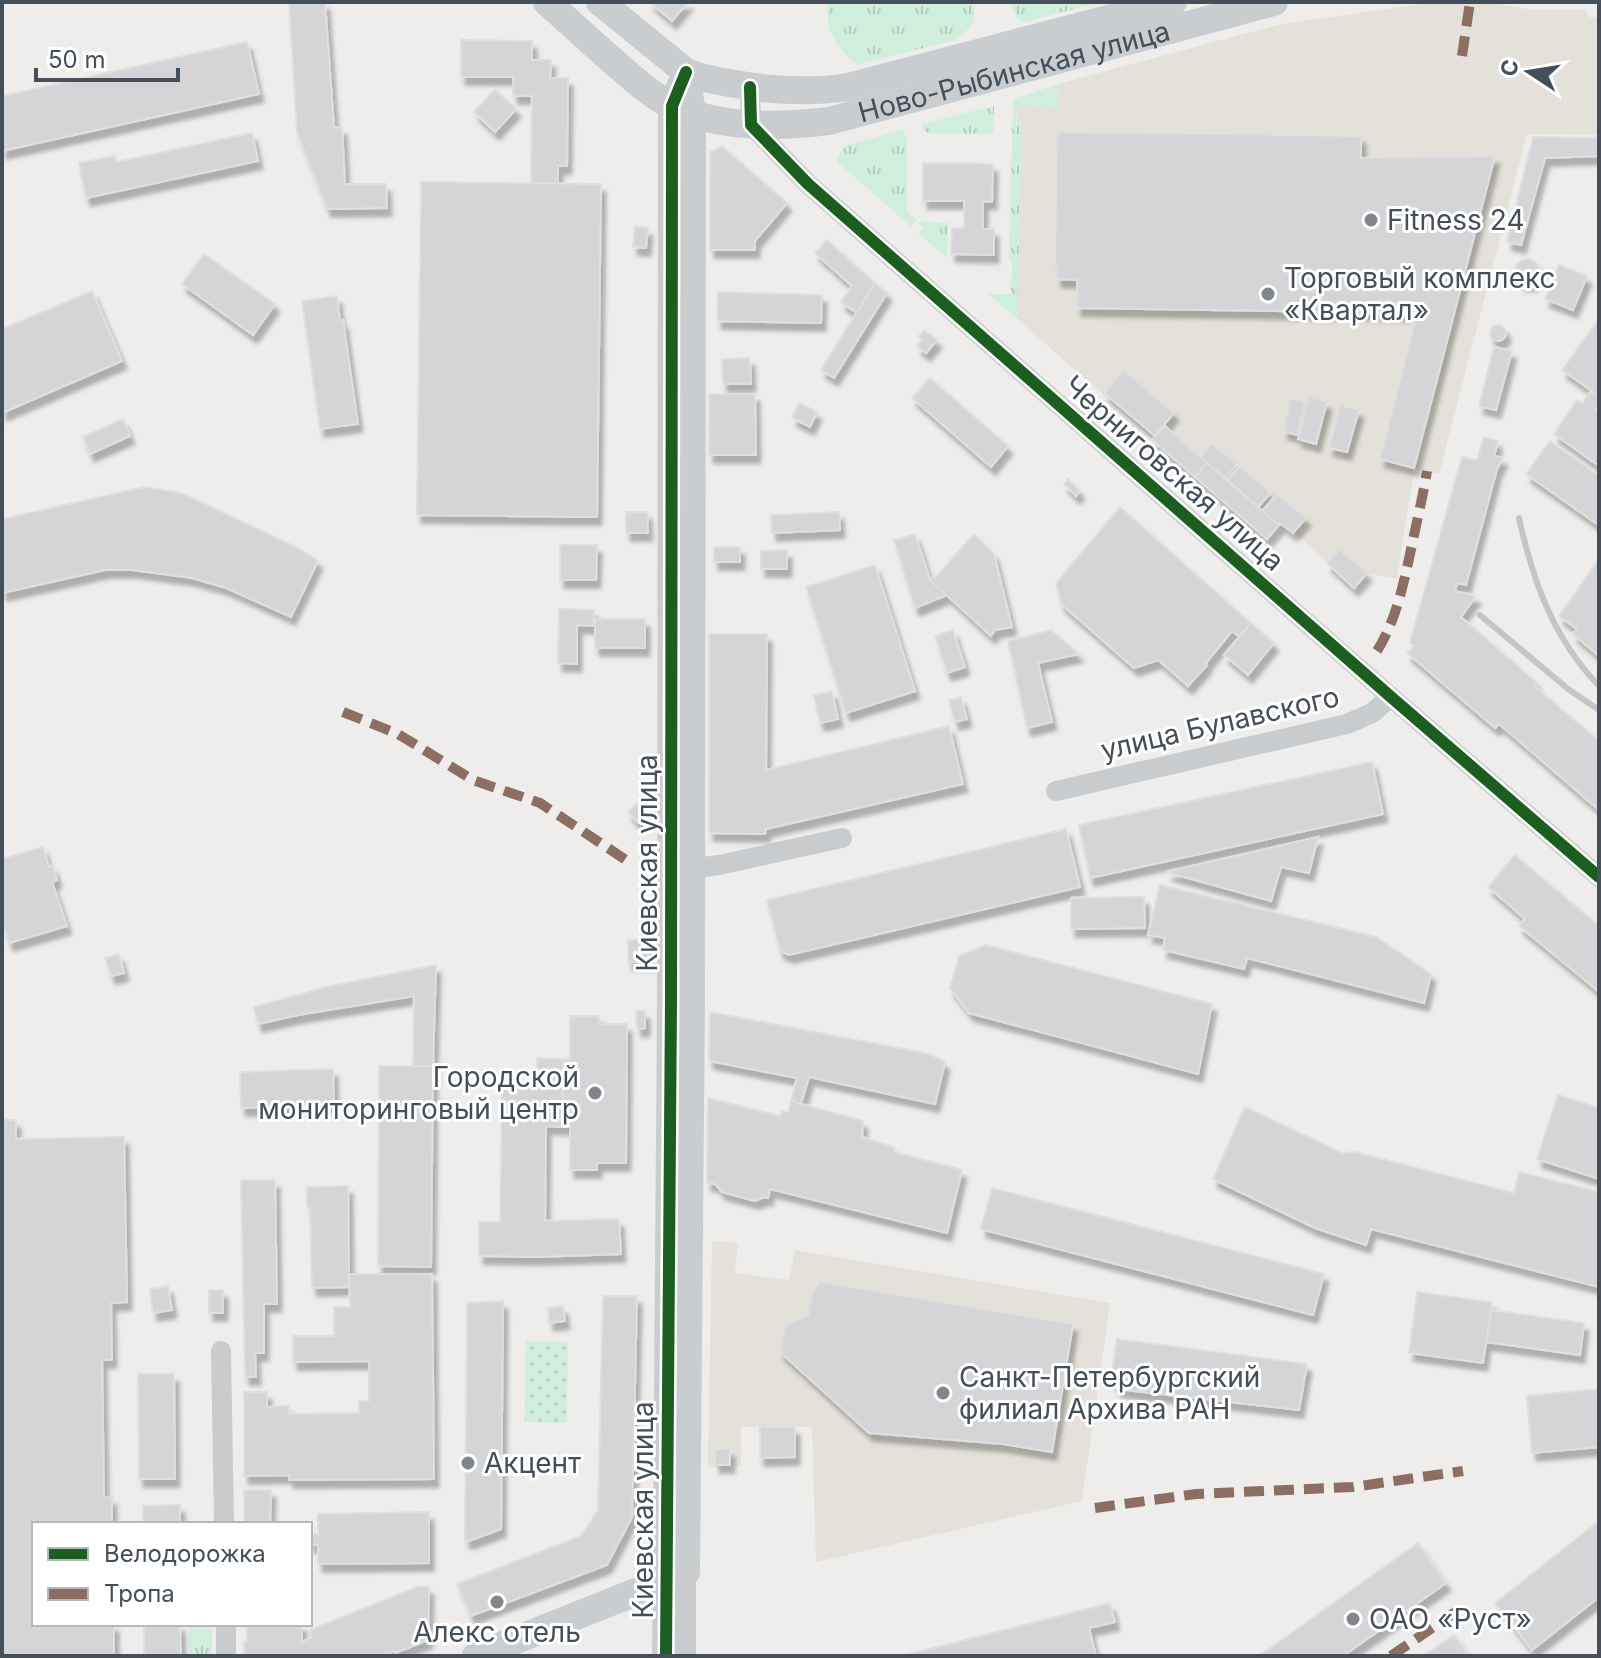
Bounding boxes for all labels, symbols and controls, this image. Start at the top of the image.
street label: Ново-Рыбинская улица [854,14,1174,129]
scale bar [36,32,178,82]
north arrow [1489,32,1569,112]
text: 50 m [48,45,106,74]
text: С [1495,57,1524,79]
place label: Fitness 24 [1387,203,1525,237]
marker: Fitness 24 [1362,211,1380,229]
place label: Торговый комплекс «Квартал» [1284,261,1556,327]
marker: Торговый комплекс «Квартал» [1259,285,1277,303]
street label: Черниговская улица [1057,368,1291,578]
street label: улица Булавского [1098,679,1342,767]
street label: Киевская улица [630,754,664,972]
place label: Городской мониторинговый центр [258,1060,579,1126]
marker: Городской мониторинговый центр [586,1084,604,1102]
place label: Санкт-Петербургский филиал Архива РАН [959,1360,1260,1426]
marker: Санкт-Петербургский филиал Архива РАН [934,1384,952,1402]
street label: Киевская улица [626,1401,660,1619]
place label: Акцент [484,1446,581,1480]
marker: Акцент [459,1454,477,1472]
legend [32,1522,312,1626]
text: Велодорожка [104,1539,266,1568]
text: Тропа [104,1579,175,1608]
marker: Алекс отель [488,1593,506,1611]
place label: ОАО «Руст» [1369,1602,1532,1636]
marker: ОАО «Руст» [1344,1610,1362,1628]
place label: Алекс отель [413,1615,581,1649]

